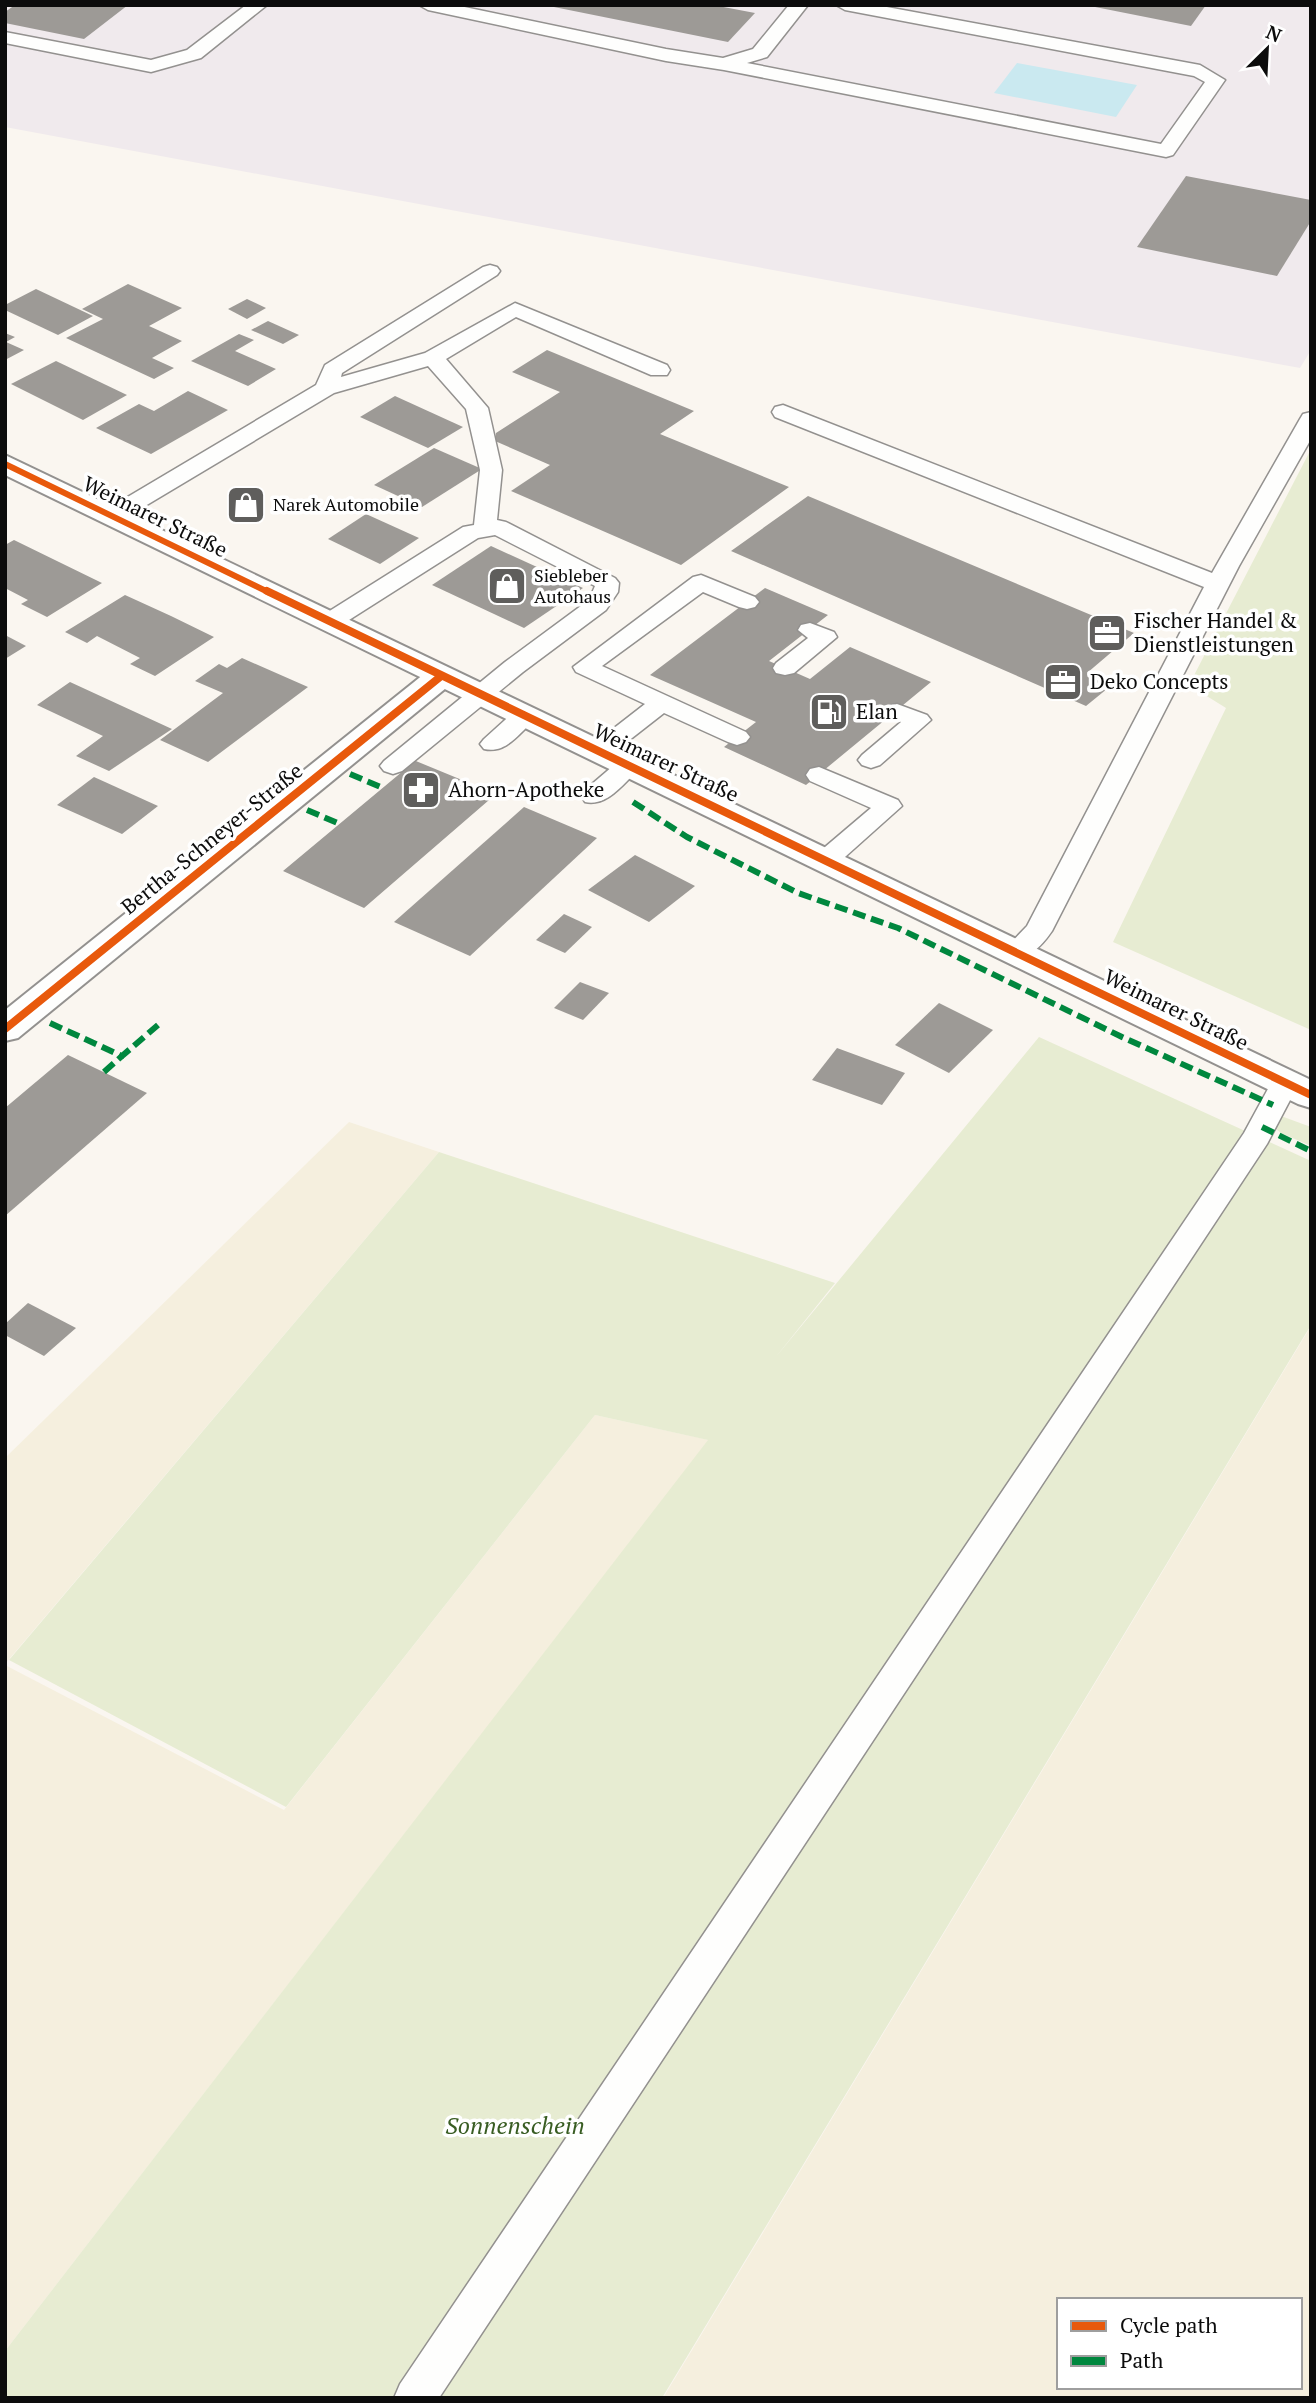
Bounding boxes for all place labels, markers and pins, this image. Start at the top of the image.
shop icon: Narek Automobile [225,484,267,526]
place label: Narek Automobile [273,492,419,516]
place label: Siebleber Autohaus [534,563,611,608]
shop icon: Siebleber Autohaus [486,565,528,607]
place label: Fischer Handel & Dienstleistungen [1134,606,1297,658]
office icon: Fischer Handel & Dienstleistungen [1086,612,1128,654]
office icon: Deko Concepts [1042,661,1084,703]
place label: Deko Concepts [1090,667,1228,695]
fuel station icon: Elan [808,691,850,733]
place label: Elan [856,697,898,725]
pharmacy icon: Ahorn-Apotheke [400,769,442,811]
place label: Ahorn-Apotheke [448,775,604,803]

